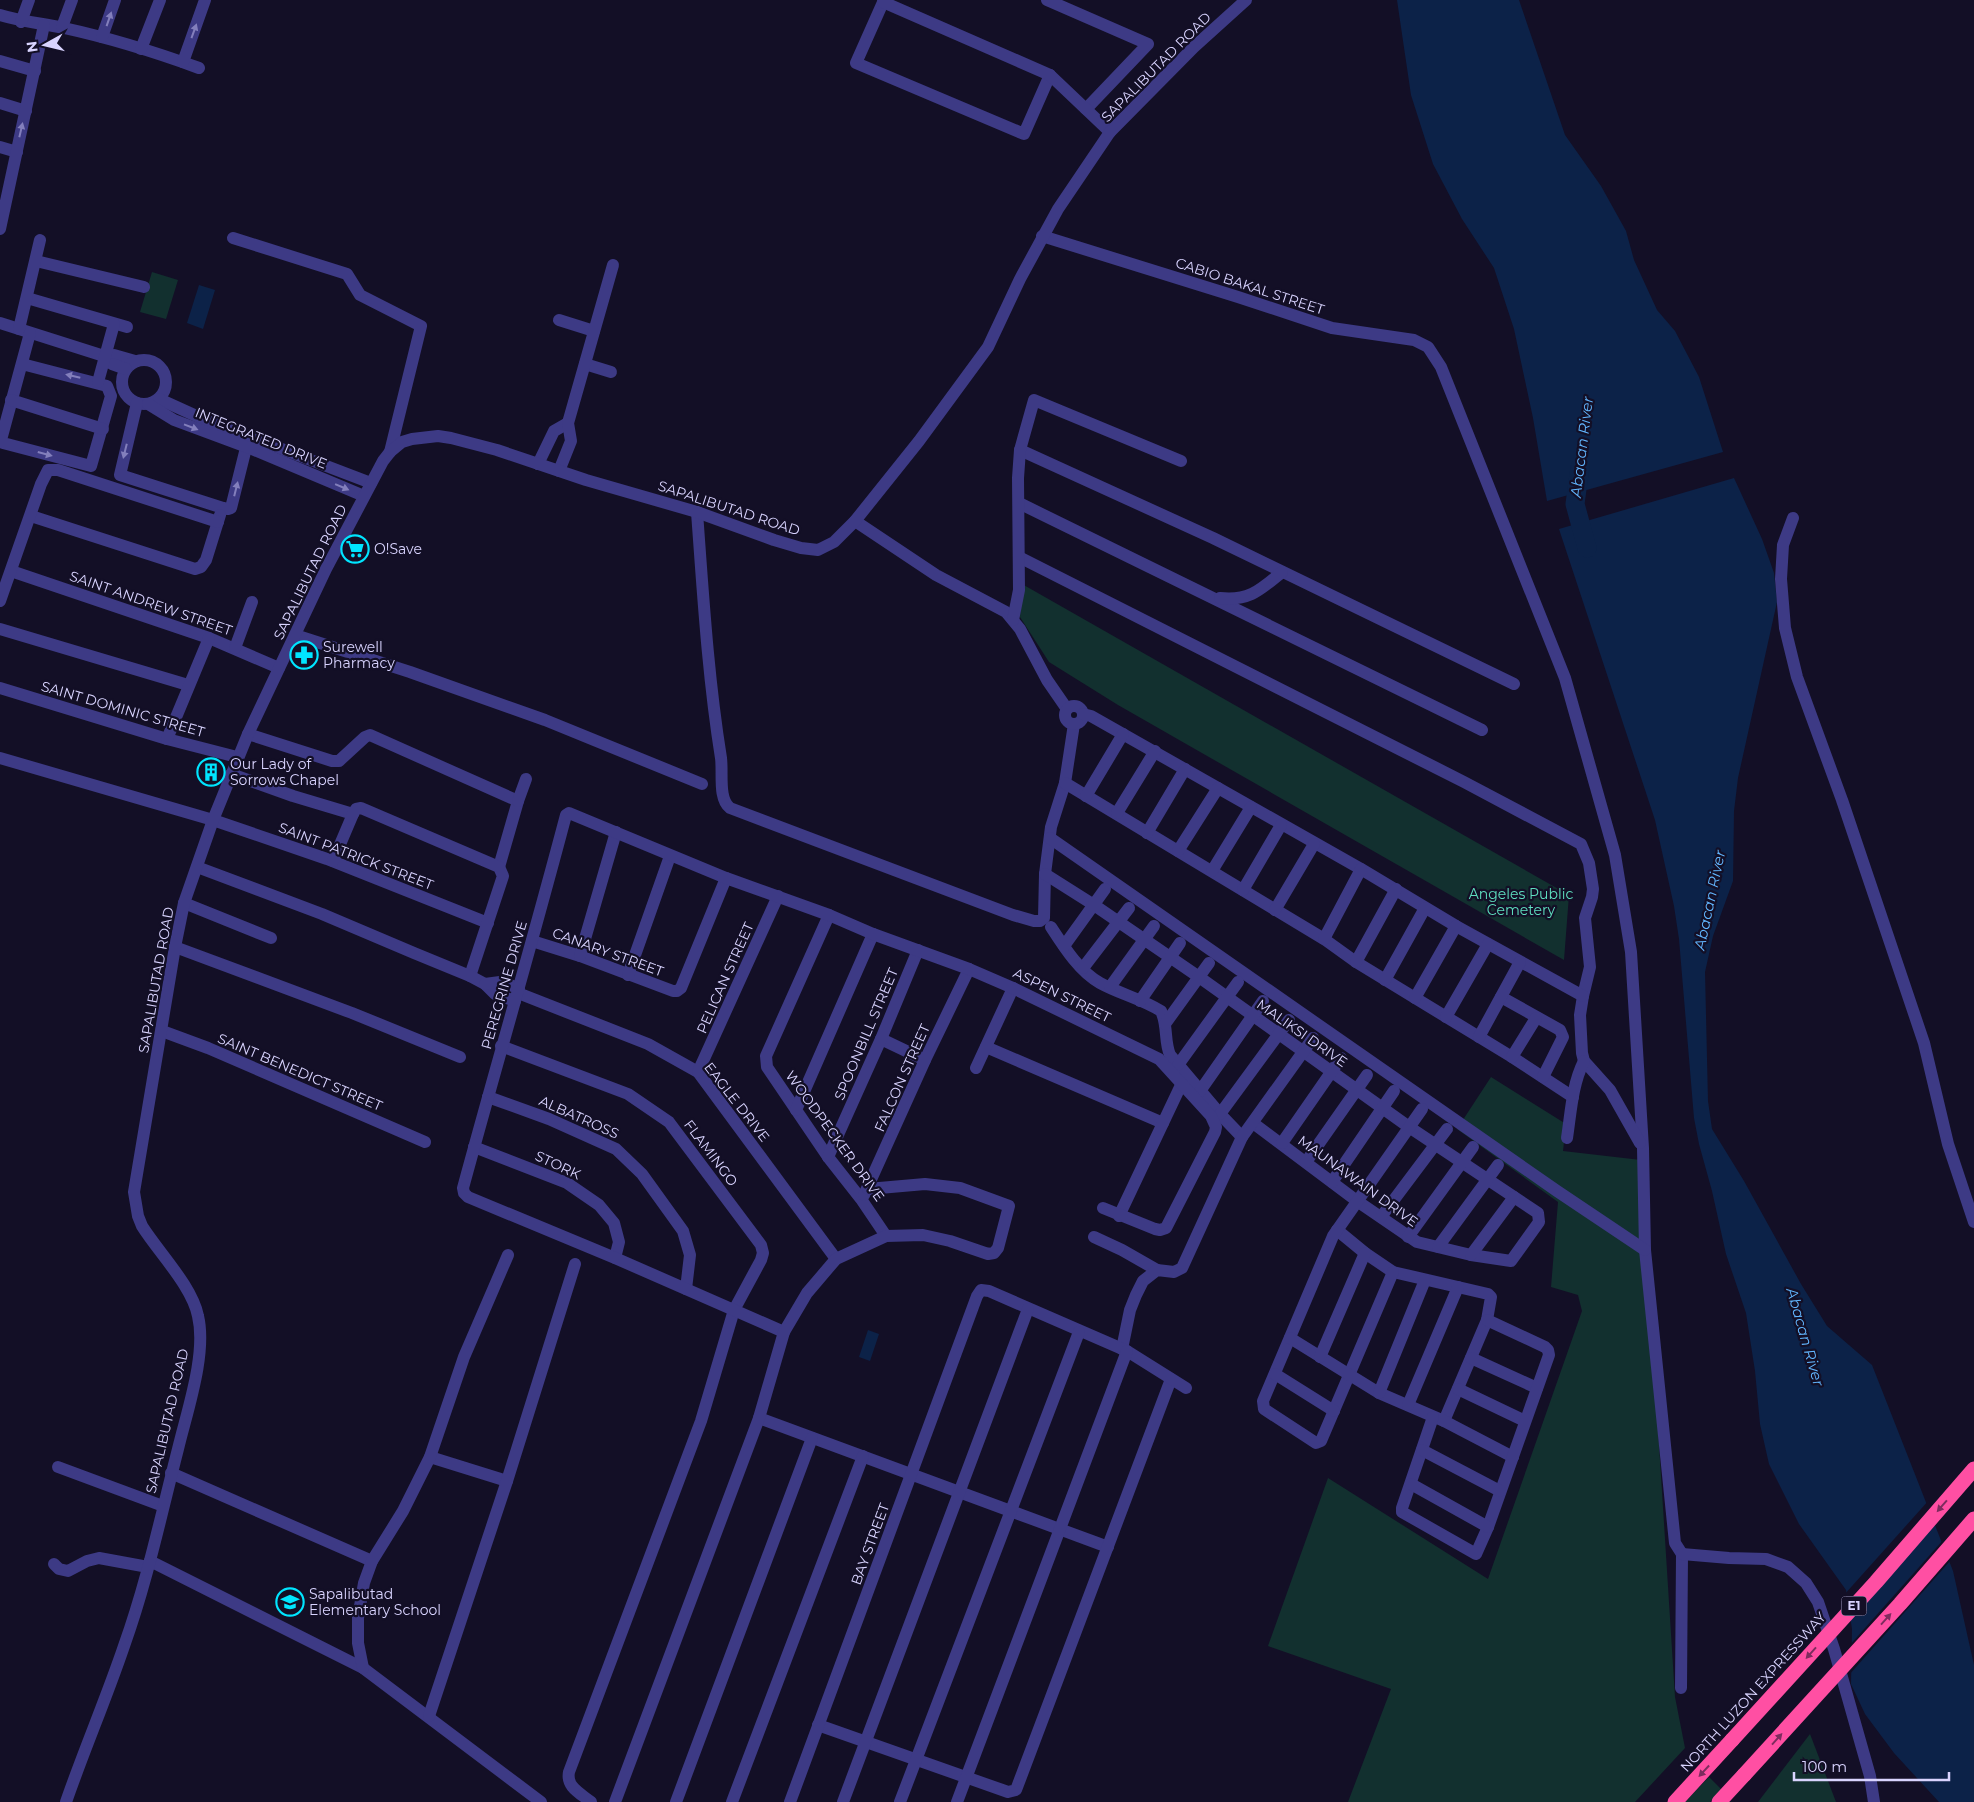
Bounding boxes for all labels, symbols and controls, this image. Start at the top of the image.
street label: SAPALIBUTAD ROAD [1097,8,1215,126]
one-way arrow [105,11,113,26]
north arrow [20,20,70,70]
one-way arrow [190,23,198,38]
text: N [22,40,42,54]
one-way arrow [18,122,26,138]
street label: CABIO BAKAL STREET [1173,253,1327,319]
one-way arrow [66,372,81,380]
water label: Abacan River [1566,394,1597,499]
street label: INTEGRATED DRIVE [192,403,330,473]
one-way arrow [184,424,199,431]
one-way arrow [121,443,129,458]
one-way arrow [38,450,53,458]
street label: SAPALIBUTAD ROAD [656,477,802,539]
one-way arrow [232,481,240,496]
one-way arrow [335,483,349,491]
street label: SAPALIBUTAD ROAD [269,501,351,643]
supermarket icon: O!Save [340,534,370,564]
place label: O!Save [374,540,422,558]
street label: SAINT ANDREW STREET [67,567,235,639]
place label: Surewell Pharmacy [323,638,395,672]
pharmacy icon: Surewell Pharmacy [289,640,319,670]
street label: SAINT DOMINIC STREET [39,677,207,741]
place label: Our Lady of Sorrows Chapel [230,755,339,789]
building icon: Our Lady of Sorrows Chapel [196,757,226,787]
street label: SAINT PATRICK STREET [276,818,436,894]
water label: Abacan River [1689,847,1730,952]
park label: Angeles Public Cemetery [1469,885,1573,919]
street label: SAPALIBUTAD ROAD [134,905,178,1055]
street label: PEREGRINE DRIVE [477,919,531,1051]
street label: PELICAN STREET [692,920,758,1036]
street label: CANARY STREET [550,924,666,980]
street label: ASPEN STREET [1010,964,1114,1026]
street label: SPOONBILL STREET [830,965,902,1103]
street label: MALIKSI DRIVE [1253,995,1351,1071]
street label: FALCON STREET [870,1021,934,1135]
street label: SAINT BENEDICT STREET [215,1029,385,1115]
street label: EAGLE DRIVE [700,1059,774,1145]
street label: WOODPECKER DRIVE [782,1067,888,1205]
street label: ALBATROSS [536,1091,622,1143]
street label: FLAMINGO [680,1116,742,1190]
street label: MAUNAWAIN DRIVE [1294,1131,1422,1231]
street label: STORK [532,1147,584,1183]
water label: Abacan River [1782,1284,1829,1389]
street label: SAPALIBUTAD ROAD [142,1347,192,1495]
one-way arrow [1936,1499,1948,1511]
street label: BAY STREET [847,1501,893,1587]
place label: Sapalibutad Elementary School [309,1585,441,1619]
school or university icon: Sapalibutad Elementary School [275,1587,305,1617]
road number: E1 [1842,1596,1866,1615]
street label: NORTH LUZON EXPRESSWAY [1676,1608,1830,1776]
one-way arrow [1881,1613,1892,1625]
one-way arrow [1805,1647,1817,1659]
one-way arrow [1771,1734,1783,1746]
scale bar [1794,1750,1949,1782]
text: 100 m [1802,1757,1847,1776]
one-way arrow [1698,1765,1710,1777]

